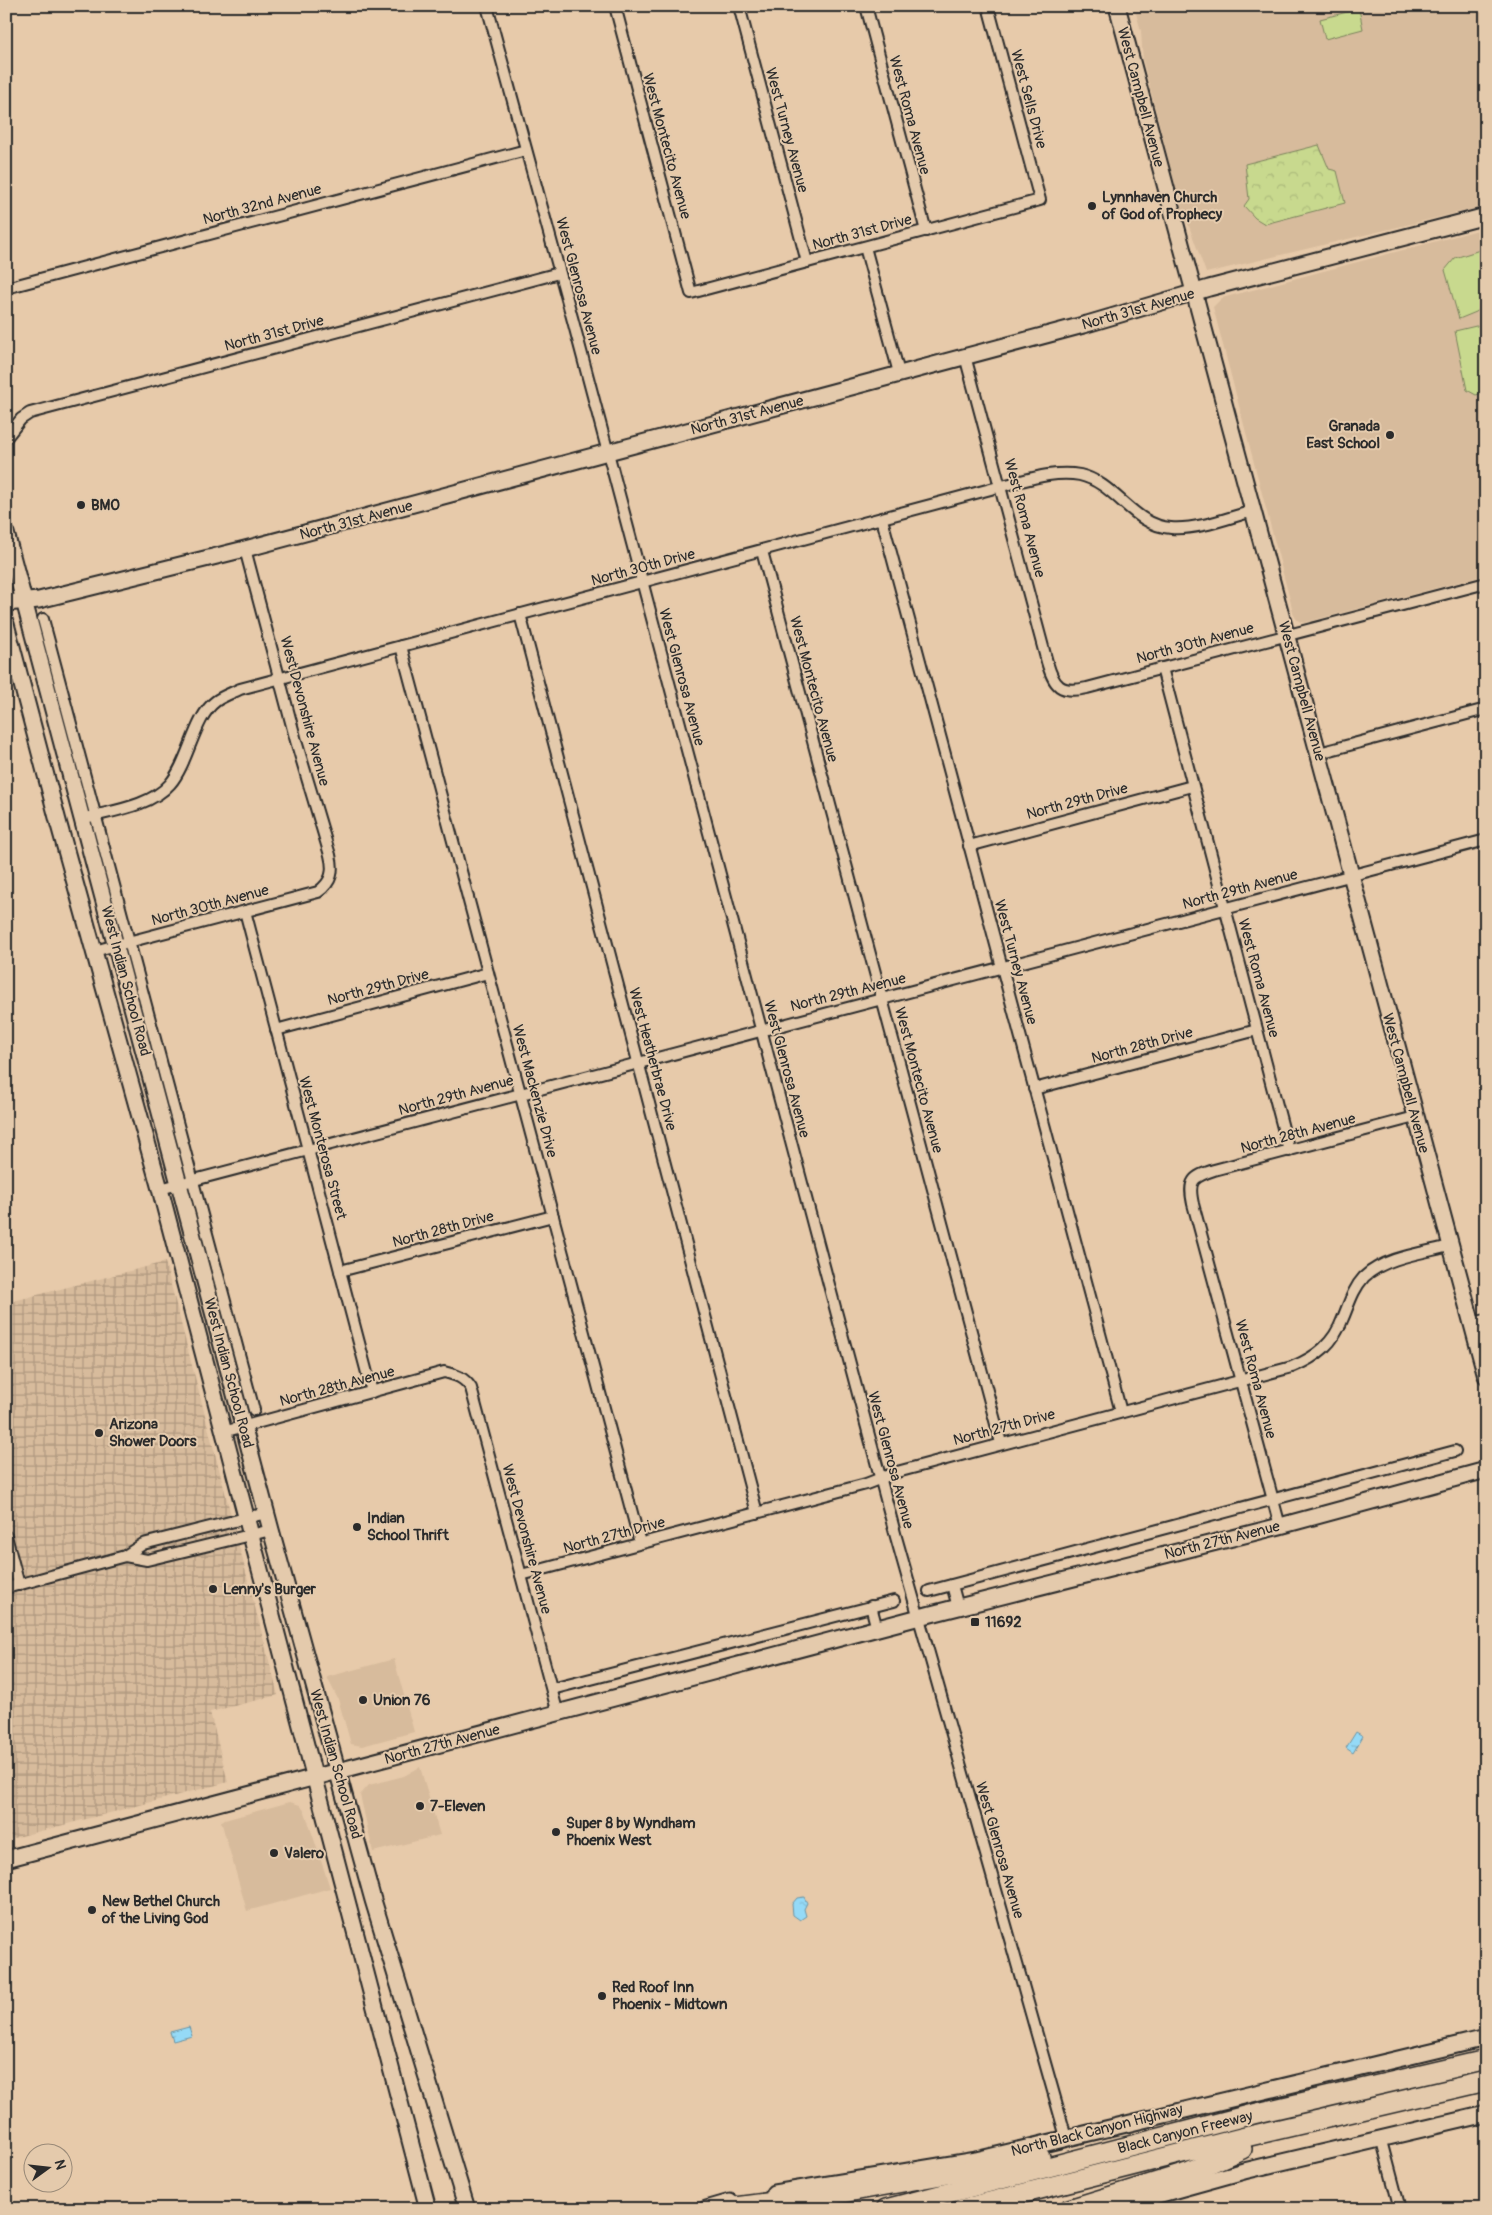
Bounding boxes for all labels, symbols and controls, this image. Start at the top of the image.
street label: West Campbell Avenue [1113,25,1168,170]
street label: West Sells Drive [1006,48,1051,151]
street label: West Roma Avenue [885,54,935,177]
street label: West Turney Avenue [761,66,812,195]
street label: West Montecito Avenue [638,71,695,222]
street label: North 32nd Avenue [201,179,324,229]
place label: Lynnhaven Church of God of Prophecy [1101,188,1223,224]
marker: Lynnhaven Church of God of Prophecy [1086,200,1098,212]
street label: North 31st Drive [810,210,915,255]
street label: West Glenrosa Avenue [551,215,606,357]
street label: North 31st Avenue [1080,284,1197,335]
street label: North 31st Drive [222,311,327,356]
street label: North 31st Avenue [689,391,806,440]
place label: Granada East School [1306,417,1380,453]
marker: Granada East School [1384,429,1396,441]
street label: West Roma Avenue [1000,457,1050,580]
place label: BMO [91,496,120,515]
street label: North 31st Avenue [298,496,415,545]
marker: BMO [75,499,87,511]
street label: North 30th Drive [589,544,698,590]
street label: West Glenrosa Avenue [654,606,709,748]
street label: West Montecito Avenue [785,614,842,765]
street label: North 30th Avenue [1134,618,1257,668]
street label: West Campbell Avenue [1274,619,1329,764]
street label: West Devonshire Avenue [275,634,334,789]
street label: North 29th Drive [1024,779,1131,824]
street label: North 29th Avenue [1180,865,1300,914]
street label: North 30th Avenue [149,880,272,930]
street label: West Turney Avenue [990,898,1041,1027]
street label: West Indian School Road [96,904,155,1058]
street label: West Roma Avenue [1234,917,1284,1040]
street label: North 29th Drive [325,965,432,1010]
street label: North 29th Avenue [788,969,908,1016]
street label: West Heatherbrae Drive [624,986,681,1133]
street label: West Glenrosa Avenue [759,998,814,1140]
street label: West Montecito Avenue [890,1005,947,1156]
street label: West Campbell Avenue [1378,1011,1433,1156]
street label: West Mackenzie Drive [508,1023,562,1160]
street label: North 28th Drive [1089,1023,1195,1068]
street label: North 29th Avenue [396,1071,516,1120]
street label: West Monterosa Street [294,1074,351,1223]
street label: North 28th Avenue [1239,1109,1358,1158]
street label: North 28th Drive [390,1207,496,1252]
street label: West Indian School Road [199,1296,258,1450]
street label: West Roma Avenue [1231,1318,1281,1441]
street label: North 28th Avenue [278,1362,397,1411]
street label: West Glenrosa Avenue [863,1389,918,1531]
street label: North 27th Drive [951,1405,1058,1450]
place label: Arizona Shower Doors [109,1415,197,1451]
marker: Arizona Shower Doors [93,1427,105,1439]
street label: West Devonshire Avenue [497,1462,556,1617]
place label: Indian School Thrift [367,1509,450,1545]
street label: North 27th Drive [561,1513,668,1558]
street label: North 27th Avenue [1162,1517,1283,1564]
marker: Indian School Thrift [351,1521,363,1533]
place label: Lenny's Burger [223,1580,317,1599]
marker: Lenny's Burger [207,1583,219,1595]
place label: 11692 [985,1613,1022,1632]
marker: 11692 [969,1616,981,1628]
street label: West Indian School Road [305,1687,366,1841]
place label: Union 76 [373,1691,431,1710]
marker: Union 76 [357,1694,369,1706]
street label: North 27th Avenue [382,1720,502,1769]
street label: West Glenrosa Avenue [971,1780,1028,1921]
place label: 7-Eleven [430,1797,486,1816]
marker: 7-Eleven [414,1800,426,1812]
place label: Super 8 by Wyndham Phoenix West [566,1814,696,1850]
marker: Super 8 by Wyndham Phoenix West [550,1826,562,1838]
place label: Valero [284,1844,324,1863]
marker: Valero [268,1847,280,1859]
place label: New Bethel Church of the Living God [101,1892,220,1928]
marker: New Bethel Church of the Living God [86,1904,98,1916]
place label: Red Roof Inn Phoenix - Midtown [612,1978,728,2014]
marker: Red Roof Inn Phoenix - Midtown [596,1990,608,2002]
street label: North Black Canyon Highway [1009,2100,1186,2161]
street label: Black Canyon Freeway [1116,2106,1255,2158]
north arrow [22,2142,72,2192]
text: N [51,2158,70,2172]

